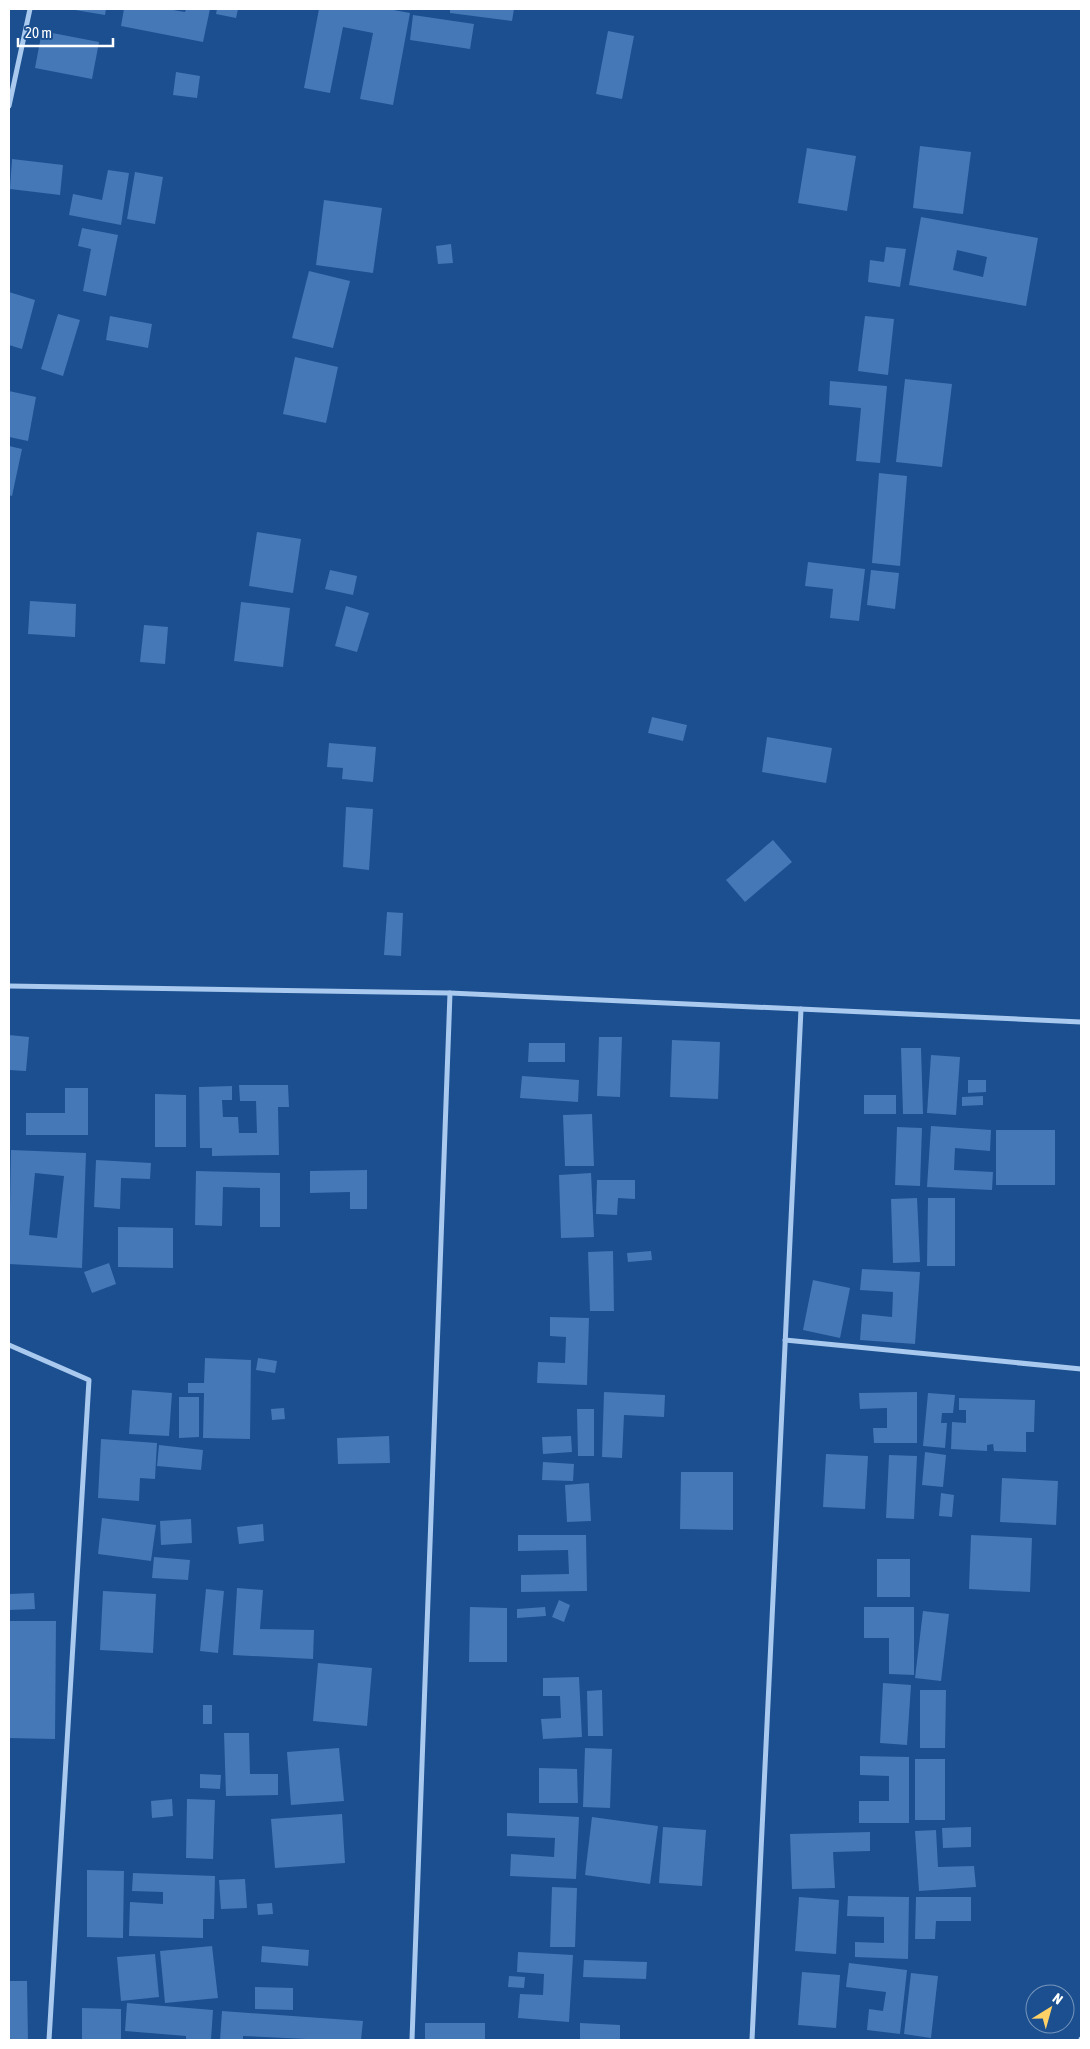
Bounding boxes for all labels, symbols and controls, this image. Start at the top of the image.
scale bar [18,15,112,47]
text: 20 m [25,24,52,41]
north arrow [1025,1984,1075,2034]
text: N [1050,1990,1066,2007]

